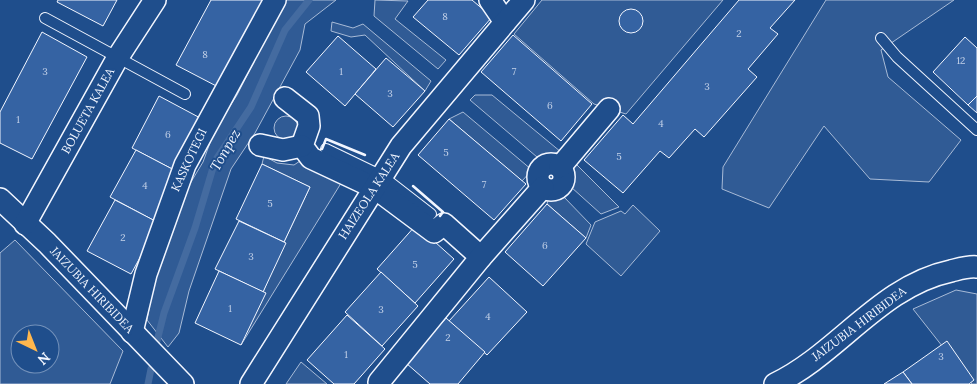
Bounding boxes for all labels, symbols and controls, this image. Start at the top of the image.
house number: 8 [442,10,448,23]
house number: 2 [736,27,742,40]
house number: 8 [202,48,208,61]
house number: 12 [956,54,966,67]
house number: 3 [42,65,48,78]
street label: BOLUETA KALEA [58,65,118,156]
house number: 1 [339,65,343,78]
house number: 7 [512,65,517,78]
house number: 3 [704,80,710,93]
house number: 3 [387,87,393,100]
house number: 6 [547,99,553,112]
house number: 1 [16,113,20,126]
house number: 4 [658,117,664,130]
street label: KASKOTEGI [167,126,210,194]
water label: Tonpez [206,126,244,174]
house number: 6 [165,128,171,141]
house number: 5 [443,146,449,159]
street label: HAIZEOLA KALEA [335,149,403,242]
house number: 5 [616,150,622,163]
house number: 7 [482,178,487,191]
house number: 4 [142,179,148,192]
house number: 5 [267,197,273,210]
house number: 2 [120,231,126,244]
house number: 6 [542,239,548,252]
street label: JAIZUBIA HIRIBIDEA [47,243,138,336]
house number: 3 [248,250,254,263]
house number: 5 [412,258,418,271]
street label: JAIZUBIA HIRIBIDEA [808,283,909,365]
house number: 1 [228,302,232,315]
house number: 3 [378,303,384,316]
house number: 4 [485,310,491,323]
north arrow [10,324,60,374]
house number: 2 [445,331,451,344]
text: N [34,348,54,369]
house number: 1 [344,348,348,361]
house number: 3 [938,350,944,363]

